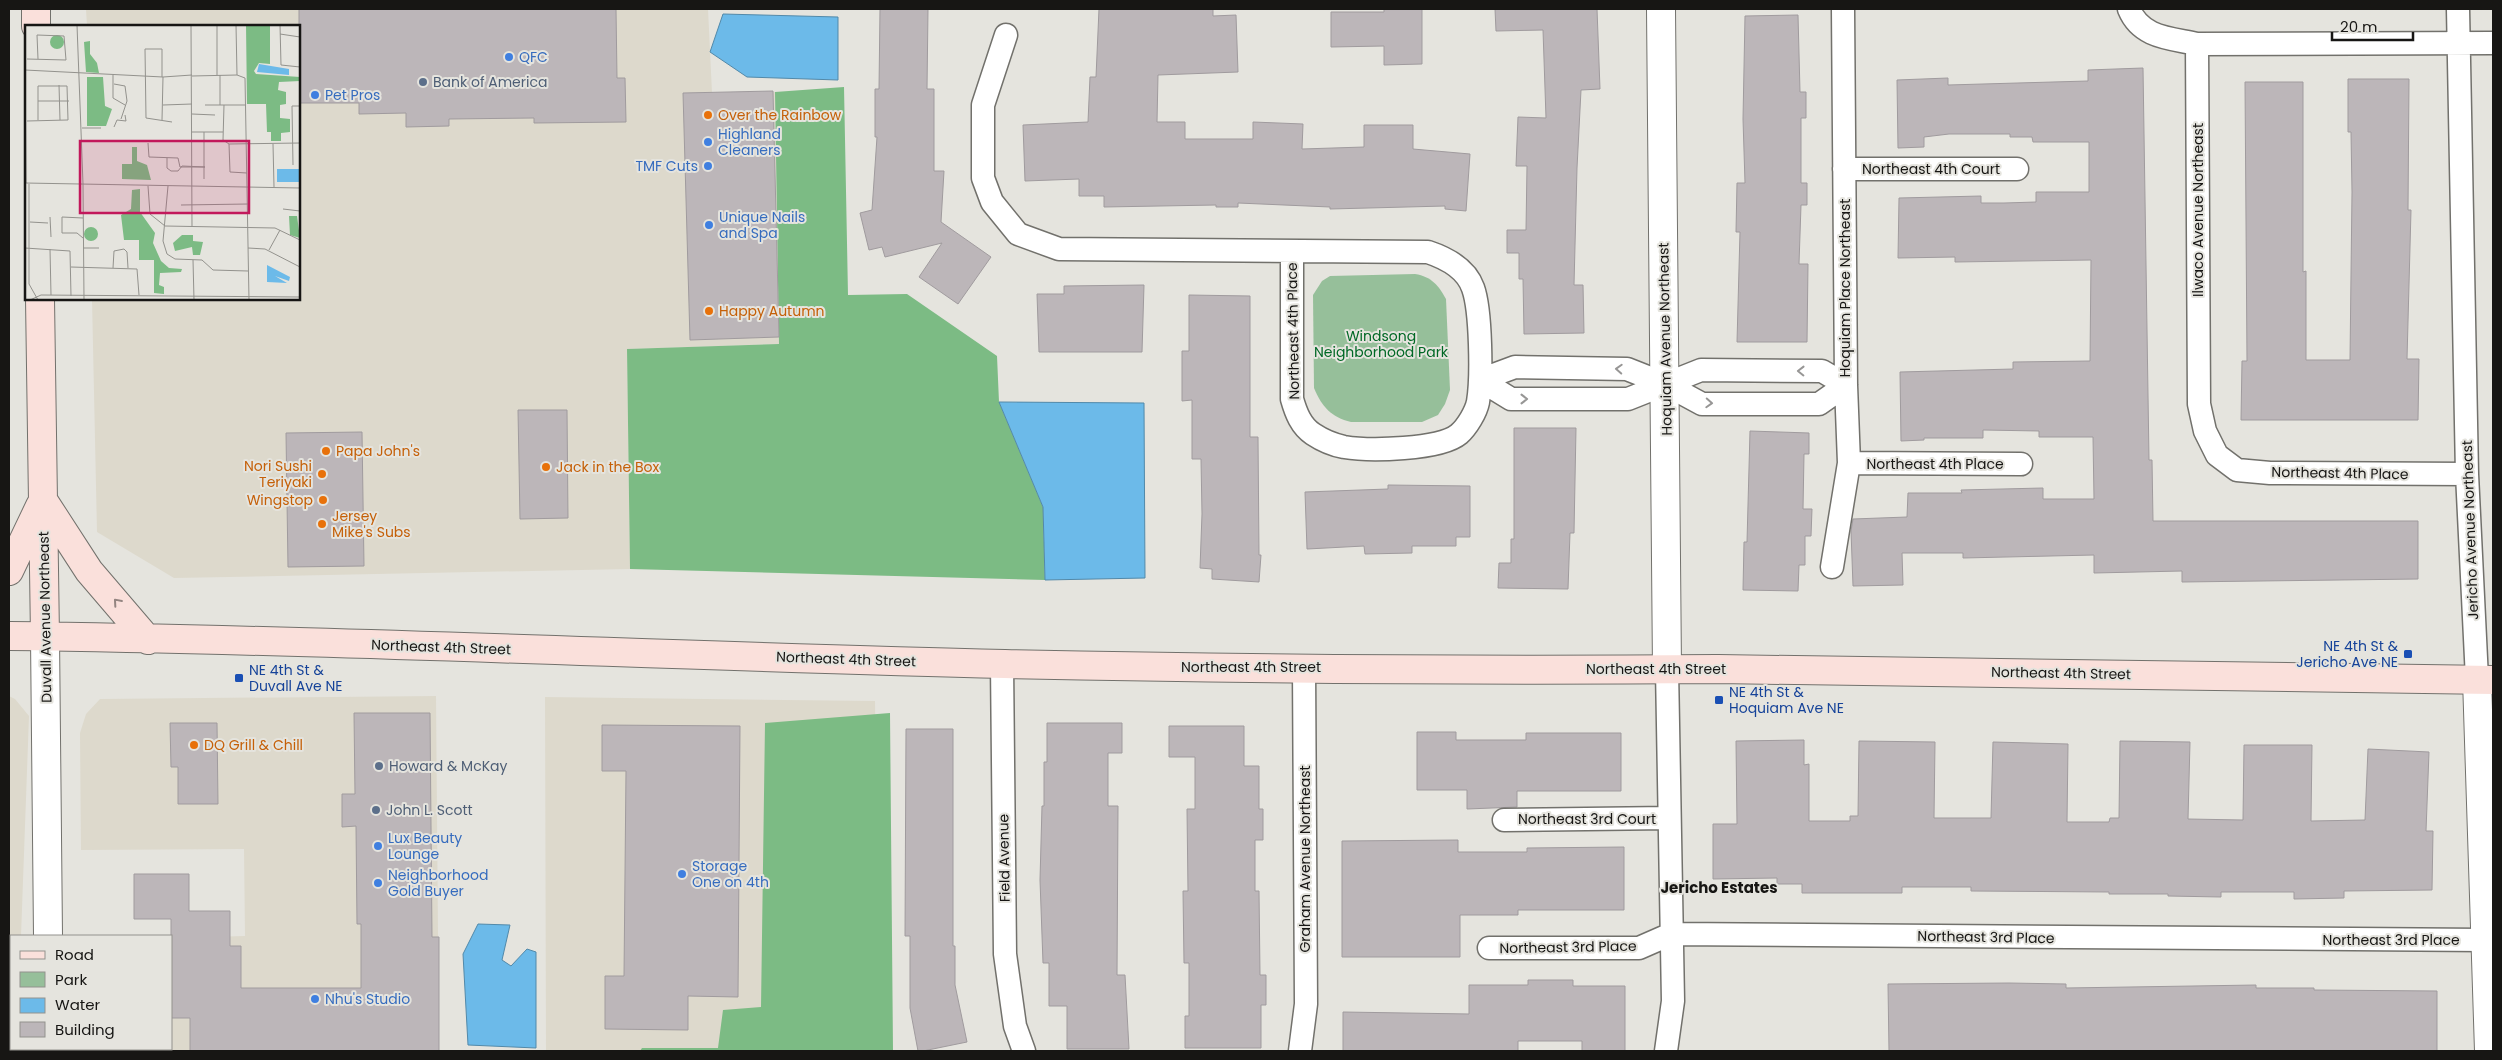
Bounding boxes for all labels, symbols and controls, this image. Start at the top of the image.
scale bar [2332,10,2413,42]
text: 20 m [2340,16,2378,37]
inset map [25,25,300,300]
place label: QFC [519,47,548,67]
marker: QFC [503,51,515,63]
place label: Bank of America [433,72,547,92]
marker: Bank of America [417,76,429,88]
place label: Pet Pros [325,85,380,105]
marker: Pet Pros [309,89,321,101]
place label: Over the Rainbow [718,105,842,125]
marker: Over the Rainbow [702,109,714,121]
street label: Ilwaco Avenue Northeast [2188,123,2208,297]
place label: Highland Cleaners [718,124,781,160]
marker: Highland Cleaners [702,136,714,148]
place label: TMF Cuts [635,156,698,176]
street label: Northeast 4th Court [1862,159,2000,179]
marker: TMF Cuts [702,160,714,172]
street label: Hoquiam Place Northeast [1835,199,1855,377]
place label: Unique Nails and Spa [719,207,805,243]
marker: Unique Nails and Spa [703,219,715,231]
street label: Hoquiam Avenue Northeast [1653,242,1677,436]
street label: Northeast 4th Place [1282,262,1304,400]
place label: Happy Autumn [719,301,825,321]
marker: Happy Autumn [703,305,715,317]
park label: Windsong Neighborhood Park [1314,326,1449,362]
one-way arrow [1615,363,1623,374]
one-way arrow [1797,366,1804,376]
one-way arrow [1520,394,1528,404]
one-way arrow [1705,398,1713,409]
street label: Jericho Avenue Northeast [2457,440,2483,620]
place label: Papa John's [336,441,420,461]
marker: Papa John's [320,445,332,457]
street label: Northeast 4th Place [1866,454,2004,474]
place label: Nori Sushi Teriyaki [244,456,312,492]
place label: Jack in the Box [556,457,659,477]
marker: Jack in the Box [540,461,552,473]
street label: Northeast 4th Place [2271,462,2409,484]
marker: Nori Sushi Teriyaki [316,468,328,480]
place label: Wingstop [247,490,313,510]
marker: Wingstop [317,494,329,506]
place label: Jersey Mike's Subs [332,506,411,542]
marker: Jersey Mike's Subs [316,518,328,530]
street label: Duvall Avenue Northeast [34,531,56,703]
one-way arrow [114,598,123,607]
street label: Northeast 4th Street [371,635,511,659]
place label: NE 4th St & Jericho Ave NE [2296,636,2399,672]
street label: Northeast 4th Street [776,647,916,671]
marker: NE 4th St & Jericho Ave NE [2402,648,2414,660]
street label: Northeast 4th Street [1181,657,1321,677]
street label: Northeast 4th Street [1586,659,1726,679]
place label: NE 4th St & Duvall Ave NE [249,660,343,696]
street label: Northeast 4th Street [1991,662,2131,684]
marker: NE 4th St & Duvall Ave NE [233,672,245,684]
place label: NE 4th St & Hoquiam Ave NE [1729,682,1844,718]
marker: NE 4th St & Hoquiam Ave NE [1713,694,1725,706]
place label: DQ Grill & Chill [204,735,303,755]
marker: DQ Grill & Chill [188,739,200,751]
place label: Howard & McKay [389,756,508,776]
marker: Howard & McKay [373,760,385,772]
street label: Graham Avenue Northeast [1295,765,1315,953]
place label: John L. Scott [386,800,473,820]
marker: John L. Scott [370,804,382,816]
street label: Northeast 3rd Court [1518,809,1656,829]
street label: Field Avenue [993,813,1015,902]
place label: Lux Beauty Lounge [388,828,462,864]
marker: Lux Beauty Lounge [372,840,384,852]
place label: Storage One on 4th [692,856,769,892]
place label: Neighborhood Gold Buyer [388,865,488,901]
marker: Storage One on 4th [676,868,688,880]
marker: Neighborhood Gold Buyer [372,877,384,889]
district label: Jericho Estates [1660,877,1778,898]
street label: Northeast 3rd Place [1917,926,2055,948]
street label: Northeast 3rd Place [2322,930,2460,950]
legend [10,935,172,1050]
street label: Northeast 3rd Place [1499,936,1637,958]
text: Road [55,944,94,965]
text: Park [55,969,87,990]
place label: Nhu's Studio [325,989,410,1009]
marker: Nhu's Studio [309,993,321,1005]
text: Water [55,994,101,1015]
text: Building [55,1019,115,1040]

